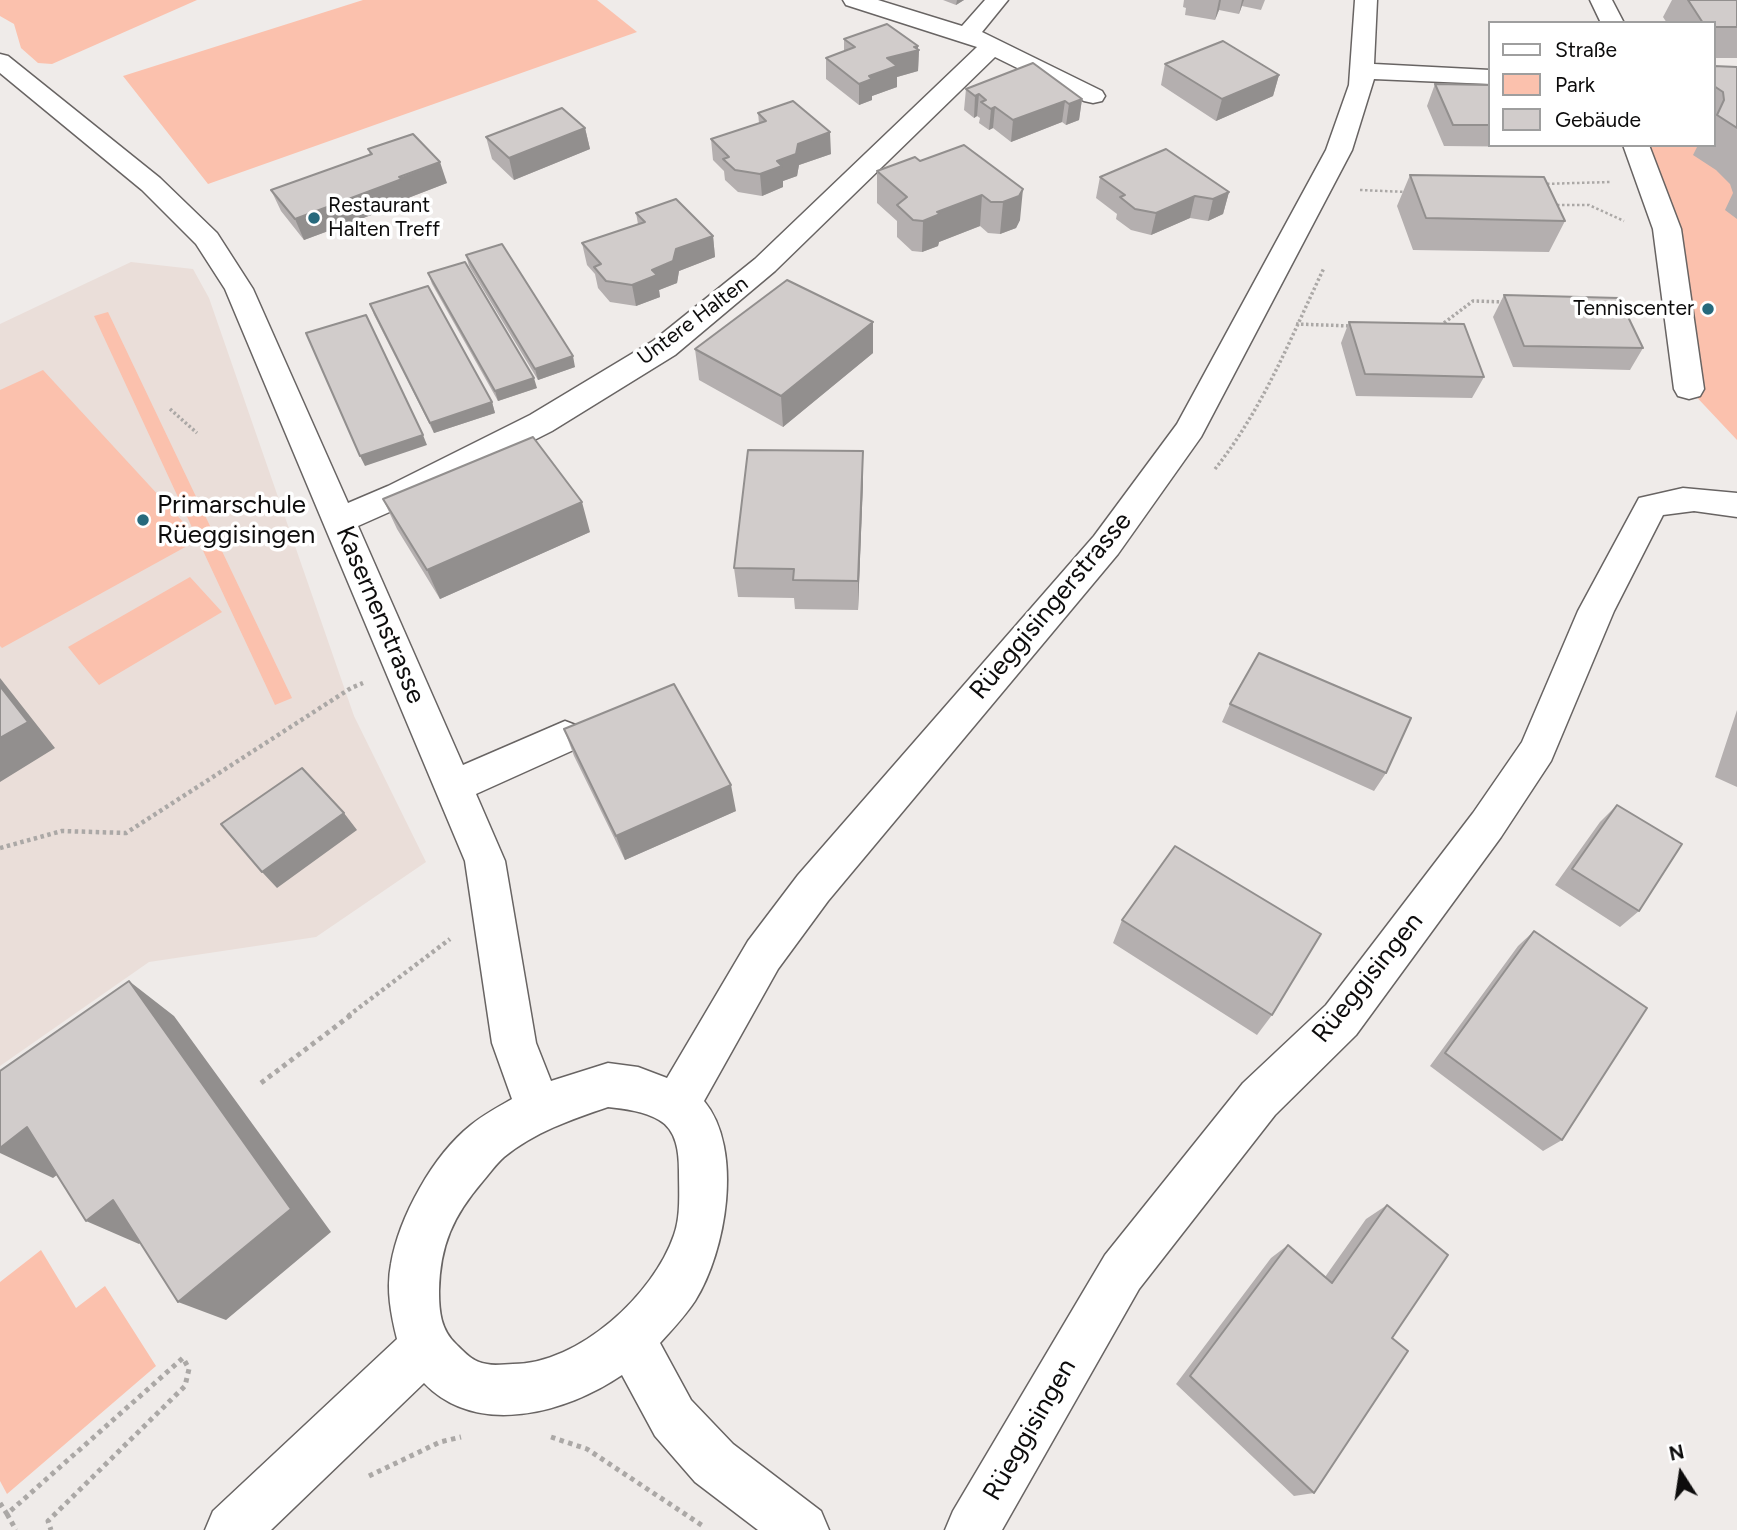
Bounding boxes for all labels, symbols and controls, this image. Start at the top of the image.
legend [1488,21,1716,147]
text: Straße [1555,37,1617,62]
text: Park [1555,72,1595,97]
text: Gebäude [1555,107,1641,132]
place label: Restaurant Halten Treff [328,193,440,243]
marker: Restaurant Halten Treff [306,210,322,226]
street label: Untere Halten [633,271,753,371]
place label: Tenniscenter [1573,296,1694,322]
marker: Tenniscenter [1700,301,1716,317]
place label: Primarschule Rüeggisingen [157,489,315,550]
street label: Rüeggisingerstrasse [964,506,1138,706]
marker: Primarschule Rüeggisingen [135,512,151,528]
street label: Kasernenstrasse [329,522,431,708]
street label: Rüeggisingen [1306,907,1430,1049]
street label: Rüeggisingen [977,1354,1083,1506]
north arrow [1646,1439,1716,1509]
text: N [1667,1440,1686,1466]

